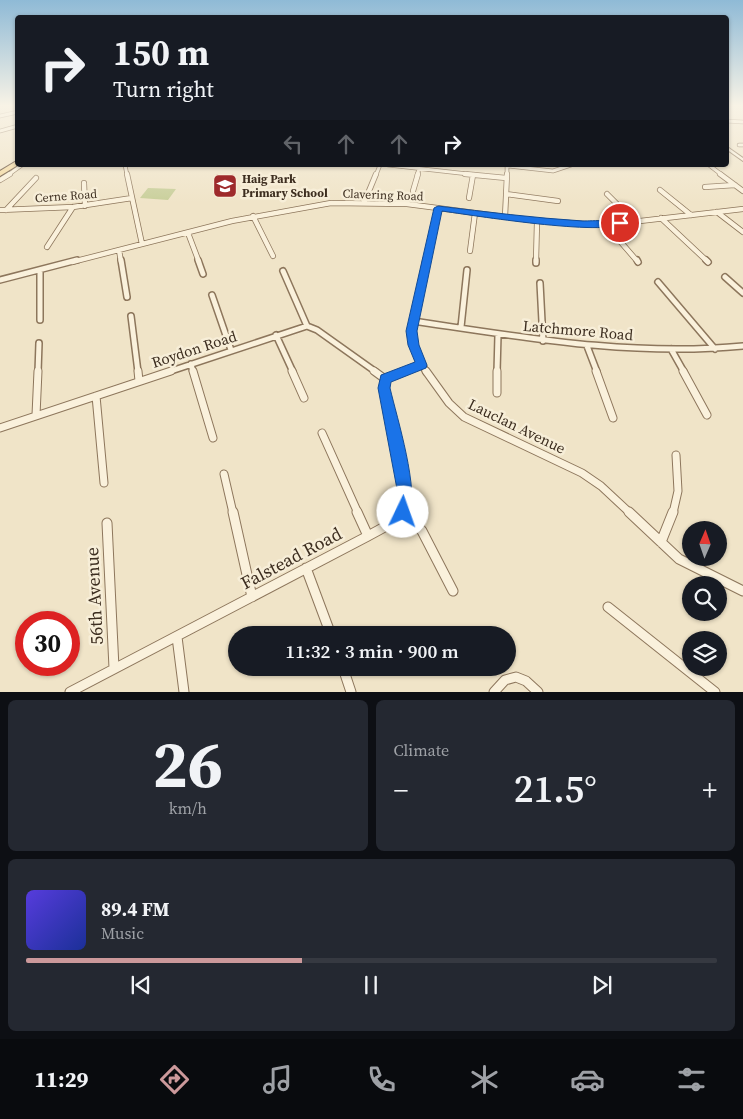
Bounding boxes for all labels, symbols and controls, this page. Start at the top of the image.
text: 150 m [113,29,209,77]
icon: right [30,35,95,100]
text: Turn right [113,74,214,104]
icon: left [279,130,307,158]
icon: ahead [332,130,360,158]
icon: ahead [385,130,413,158]
icon: right [438,130,466,158]
place label: Haig Park Primary School [242,171,328,201]
school or university icon: Haig Park Primary School [212,173,238,199]
street label: Cerne Road [34,186,98,206]
street label: Clavering Road [342,186,424,204]
pin [599,202,641,244]
icon: arrive [606,209,634,237]
street label: Latchmore Road [522,315,635,345]
street label: Roydon Road [149,325,240,373]
street label: Lauclan Avenue [465,393,570,459]
position arrow [376,485,428,537]
street label: Falstead Road [236,521,346,595]
north arrow [682,521,728,566]
map controls [682,521,727,676]
street label: 56th Avenue [79,546,109,646]
button: search [682,576,727,621]
speed limit sign: 30 [15,611,80,676]
button: layers [682,631,727,676]
text: 11:32 · 3 min · 900 m [285,638,459,664]
text: 26 [153,720,223,809]
text: Climate [394,739,449,761]
text: 21.5° [514,763,597,815]
text: − [394,771,408,809]
text: + [702,771,717,809]
text: km/h [169,797,207,819]
text: 89.4 FM [101,896,170,922]
text: Music [101,922,144,944]
icon: previous [127,971,155,999]
icon: pause [357,971,385,999]
icon: next [588,971,616,999]
icon: directions [157,1062,192,1097]
icon: music [260,1062,295,1097]
icon: phone [364,1062,399,1097]
icon: climate [467,1062,502,1097]
icon: car [570,1062,605,1097]
icon: filters [674,1062,709,1097]
text: 11:29 [34,1064,88,1094]

